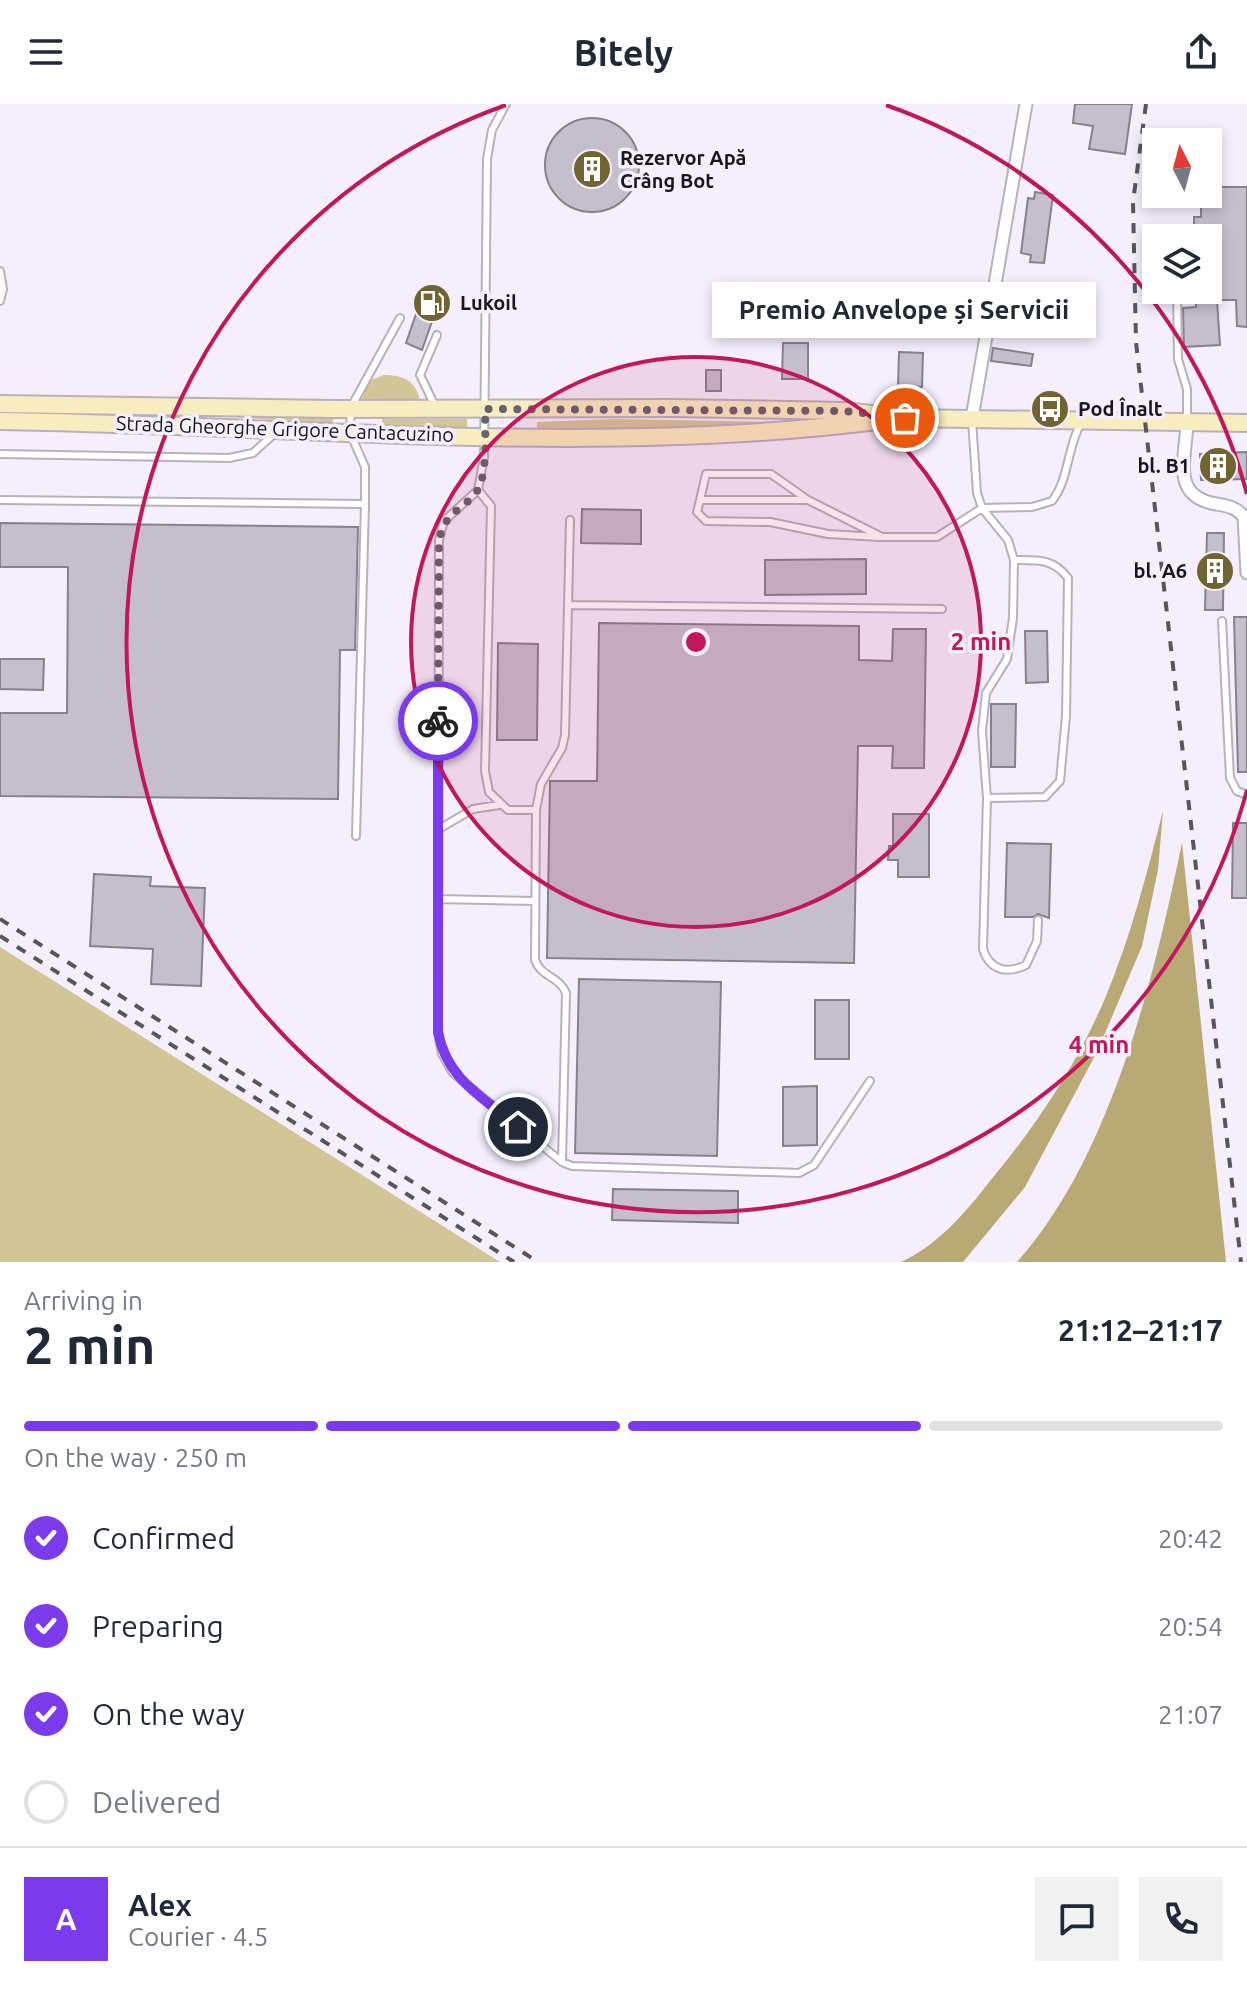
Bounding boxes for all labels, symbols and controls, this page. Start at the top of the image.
icon: menu [24,30,68,74]
icon: share [1179,30,1223,74]
text: Bitely [574,32,673,73]
north arrow [1142,128,1222,208]
map controls [1142,128,1222,304]
place label: Rezervor Apă Crâng Bot [620,146,746,192]
building icon: Rezervor Apă Crâng Bot [571,148,613,190]
button: layers [1142,224,1222,304]
fuel station icon: Lukoil [411,282,453,324]
callout: Premio Anvelope și Servicii [713,282,1097,338]
place label: Lukoil [460,291,517,314]
text: Premio Anvelope și Servicii [739,295,1069,324]
pin [871,384,939,452]
bus stop icon: Pod Înalt [1029,388,1071,430]
icon: bag [883,396,927,440]
place label: Pod Înalt [1078,397,1163,420]
street label: Strada Gheorghe Grigore Cantacuzino [116,411,454,446]
building icon: bl. B1 [1197,445,1239,487]
place label: bl. B1 [1137,454,1190,477]
building icon: bl. A6 [1194,550,1236,592]
place label: bl. A6 [1134,559,1187,582]
centre of rings [682,628,710,656]
text: 2 min [951,628,1011,655]
courier [398,681,478,761]
icon: bike [416,699,460,743]
text: 4 min [1069,1031,1129,1058]
pin [484,1093,552,1161]
icon: home [496,1105,540,1149]
text: Arriving in [24,1286,143,1315]
text: 21:12–21:17 [1058,1313,1223,1347]
text: 2 min [24,1316,155,1374]
text: On the way · 250 m [24,1443,247,1472]
icon: check [24,1516,68,1560]
text: Confirmed [92,1521,235,1555]
text: 20:42 [1158,1524,1223,1553]
icon: check [24,1604,68,1648]
text: Preparing [92,1609,224,1643]
text: 20:54 [1158,1612,1223,1641]
icon: check [24,1692,68,1736]
text: On the way [92,1697,245,1731]
text: 21:07 [1158,1700,1223,1729]
text: Delivered [92,1785,221,1819]
button: chat [1035,1877,1119,1961]
button: phone [1139,1877,1223,1961]
text: Alex [128,1888,192,1922]
text: A [55,1902,77,1936]
text: Courier · 4.5 [128,1922,268,1951]

